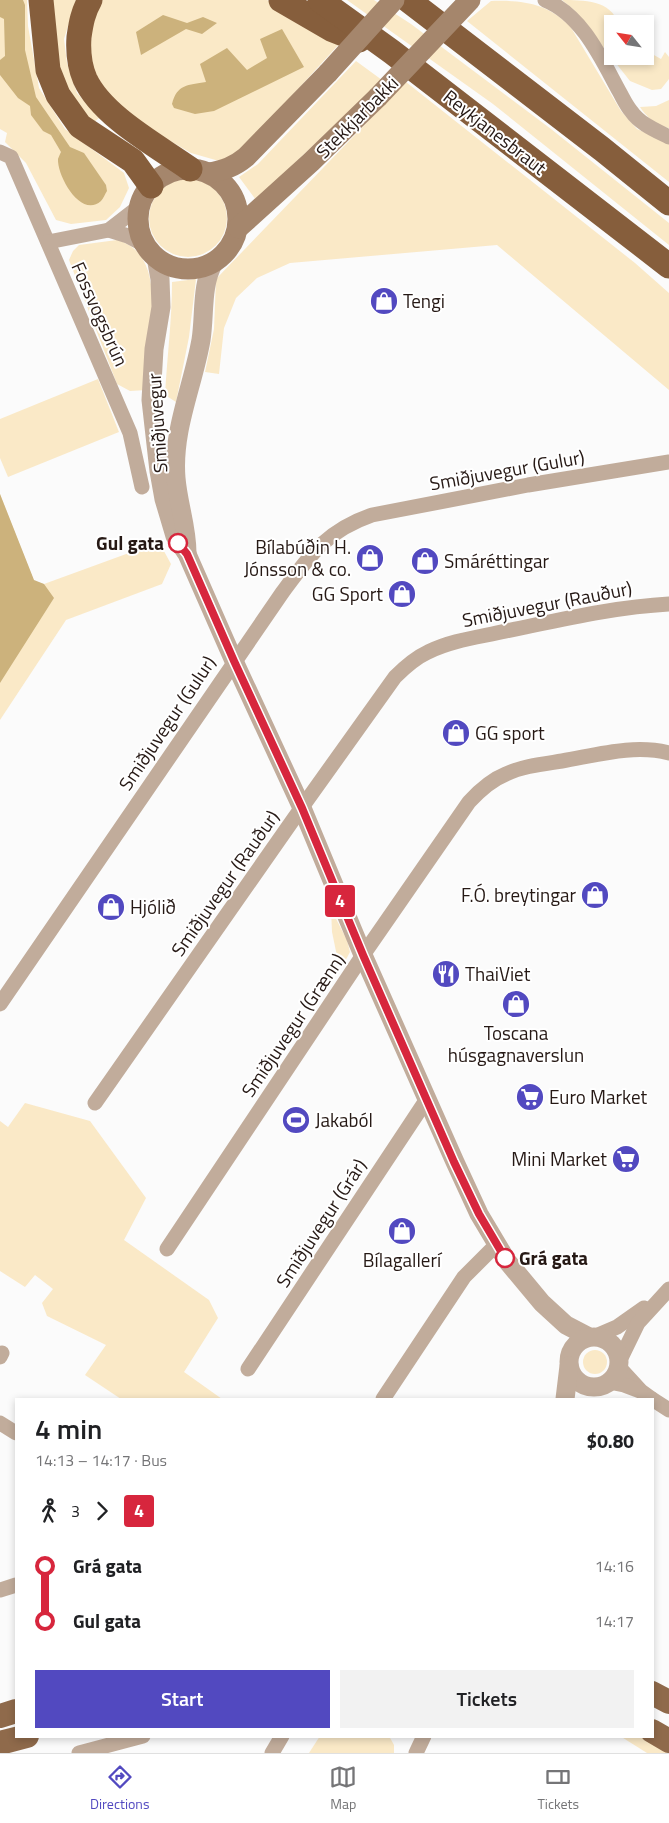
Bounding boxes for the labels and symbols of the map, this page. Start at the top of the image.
north arrow [604,15,654,65]
street label: Stekkjarbakki [309,69,405,165]
street label: Reykjanesbraut [437,82,554,182]
street label: Fossvogsbrún [64,257,136,371]
shop icon: Tengi [369,286,399,316]
place label: Tengi [403,286,445,315]
street label: Smiðjuvegur [139,372,174,474]
street label: Smiðjuvegur (Gulur) [427,442,587,497]
place label: Gul gata [96,528,164,557]
place label: Bílabúðin H. Jónsson & co. [244,532,351,583]
marker: Gul gata [168,533,188,553]
shop icon: Bílabúðin H. Jónsson & co. [355,543,385,573]
shop icon: Smáréttingar [410,546,440,576]
place label: Smáréttingar [444,546,550,575]
street label: Smiðjuvegur (Rauður) [459,573,634,634]
place label: GG Sport [312,579,383,608]
shop icon: GG Sport [387,579,417,609]
street label: Smiðjuvegur (Gulur) [111,650,222,796]
shop icon: GG sport [441,718,471,748]
place label: GG sport [475,718,545,747]
street label: Smiðjuvegur (Rauður) [163,804,286,962]
place label: F.Ó. breytingar [461,880,576,909]
shop icon: F.Ó. breytingar [580,880,610,910]
line badge: 4 [324,885,356,917]
shop icon: Hjólið [96,892,126,922]
place label: Hjólið [130,892,176,921]
street label: Smiðjuvegur (Grænn) [234,947,352,1102]
restaurant icon: ThaiViet [431,959,461,989]
place label: ThaiViet [465,959,531,988]
shop icon: Toscana húsgagnaverslun [501,989,531,1019]
place label: Toscana húsgagnaverslun [448,1018,584,1069]
supermarket icon: Euro Market [515,1082,545,1112]
place label: Euro Market [549,1082,647,1111]
sports icon: Jakaból [281,1105,311,1135]
place label: Jakaból [315,1105,373,1134]
place label: Mini Market [511,1144,607,1173]
supermarket icon: Mini Market [611,1144,641,1174]
street label: Smiðjuvegur (Grár) [268,1153,373,1293]
shop icon: Bílagallerí [387,1216,417,1246]
place label: Grá gata [519,1243,588,1272]
place label: Bílagallerí [363,1245,443,1274]
marker: Grá gata [495,1248,515,1268]

